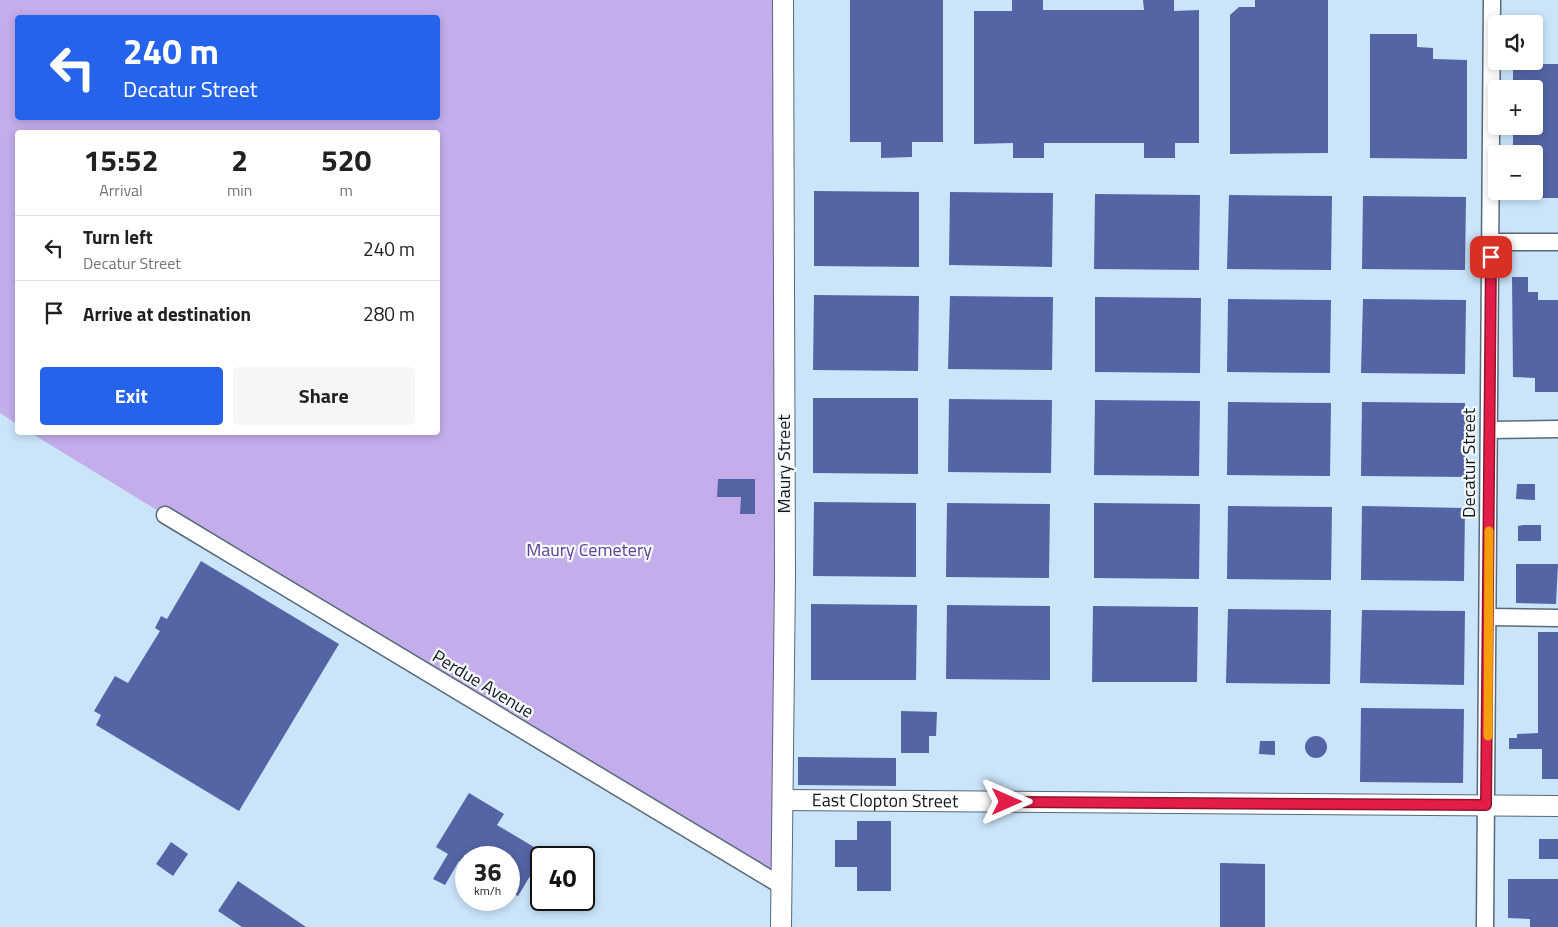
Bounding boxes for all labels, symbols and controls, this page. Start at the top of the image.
map controls [1488,15,1543,200]
button: sound [1488,15,1543,70]
text: 240 m [123,24,219,78]
icon: left [40,35,105,100]
text: Decatur Street [123,72,258,106]
button: + [1488,80,1543,135]
text: 15:52 [84,137,158,183]
text: 2 [231,137,248,183]
text: 520 [321,137,371,183]
button: − [1488,145,1543,200]
text: Arrival [99,178,143,202]
text: min [227,178,252,202]
text: m [340,178,353,202]
text: Turn left [83,222,153,251]
icon: left [40,234,68,262]
text: 240 m [363,234,415,263]
pin [1470,236,1512,278]
icon: arrive [1477,243,1505,271]
text: Decatur Street [83,251,181,275]
icon: arrive [40,299,68,327]
text: Arrive at destination [83,299,251,328]
text: 280 m [363,299,415,328]
button: Exit [40,367,223,425]
button: Share [233,367,415,425]
street label: Decatur Street [1455,407,1482,518]
street label: Maury Street [770,414,797,513]
park label: Maury Cemetery [526,536,652,563]
street label: Perdue Avenue [427,643,539,725]
position arrow [980,775,1032,827]
street label: East Clopton Street [812,786,959,814]
speed limit sign: 40 [530,846,595,911]
text: 36 [473,853,502,891]
text: km/h [474,881,501,900]

